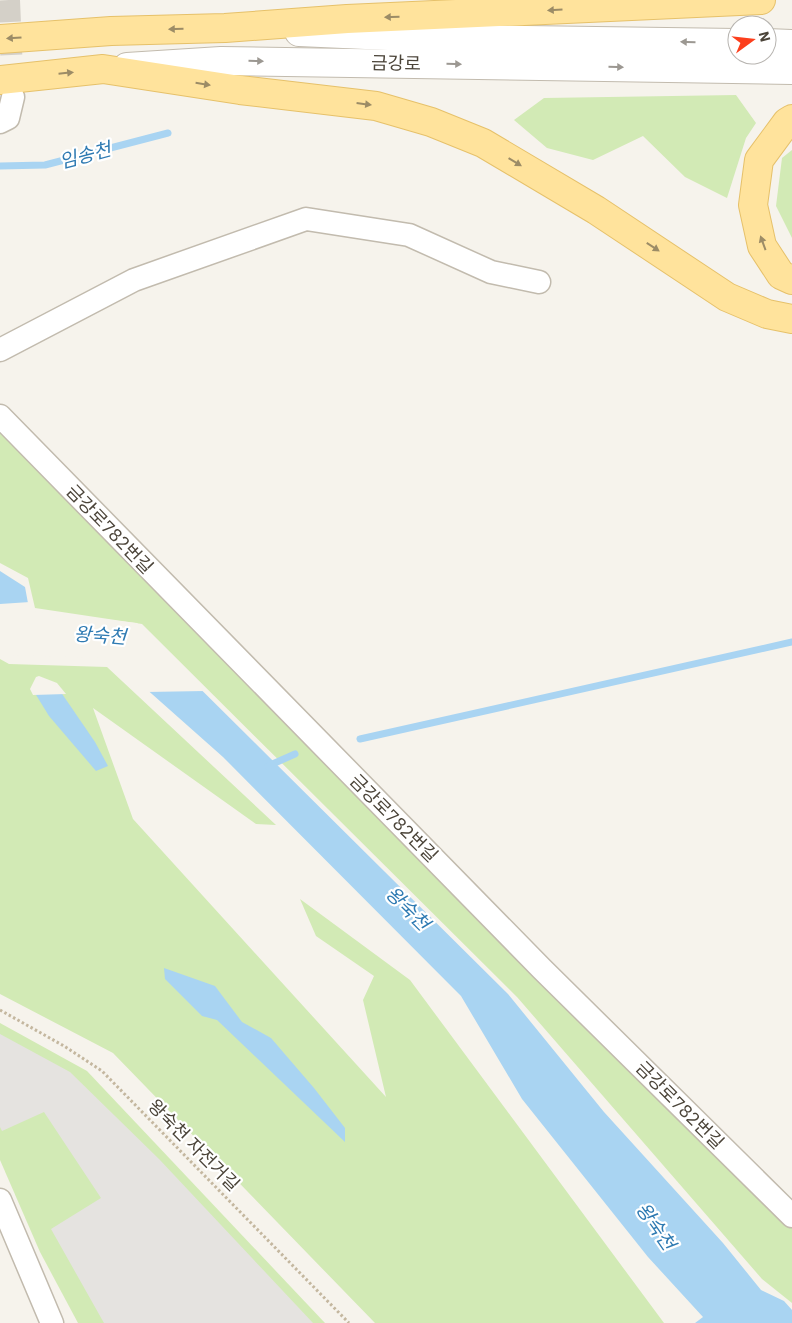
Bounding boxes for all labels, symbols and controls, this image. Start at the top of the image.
one-way arrow [546,6,562,14]
one-way arrow [384,14,400,22]
north arrow [727,15,777,65]
one-way arrow [168,26,184,34]
text: N [755,29,775,44]
one-way arrow [6,34,22,42]
one-way arrow [680,38,696,46]
street label: 금강로 [371,51,421,75]
one-way arrow [248,57,264,65]
one-way arrow [446,61,462,69]
one-way arrow [608,63,624,71]
one-way arrow [58,69,74,77]
one-way arrow [195,80,211,88]
one-way arrow [356,100,372,108]
water label: 임송천 [57,136,115,173]
one-way arrow [508,157,521,166]
one-way arrow [759,235,767,250]
one-way arrow [646,243,659,252]
street label: 금강로782번길 [62,480,158,578]
water label: 왕숙천 [73,621,129,649]
street label: 금강로782번길 [345,769,443,867]
water label: 왕숙천 [381,881,436,936]
street label: 금강로782번길 [631,1056,729,1154]
street label: 왕숙천 자전거길 [143,1094,245,1196]
water label: 왕숙천 [631,1198,682,1256]

